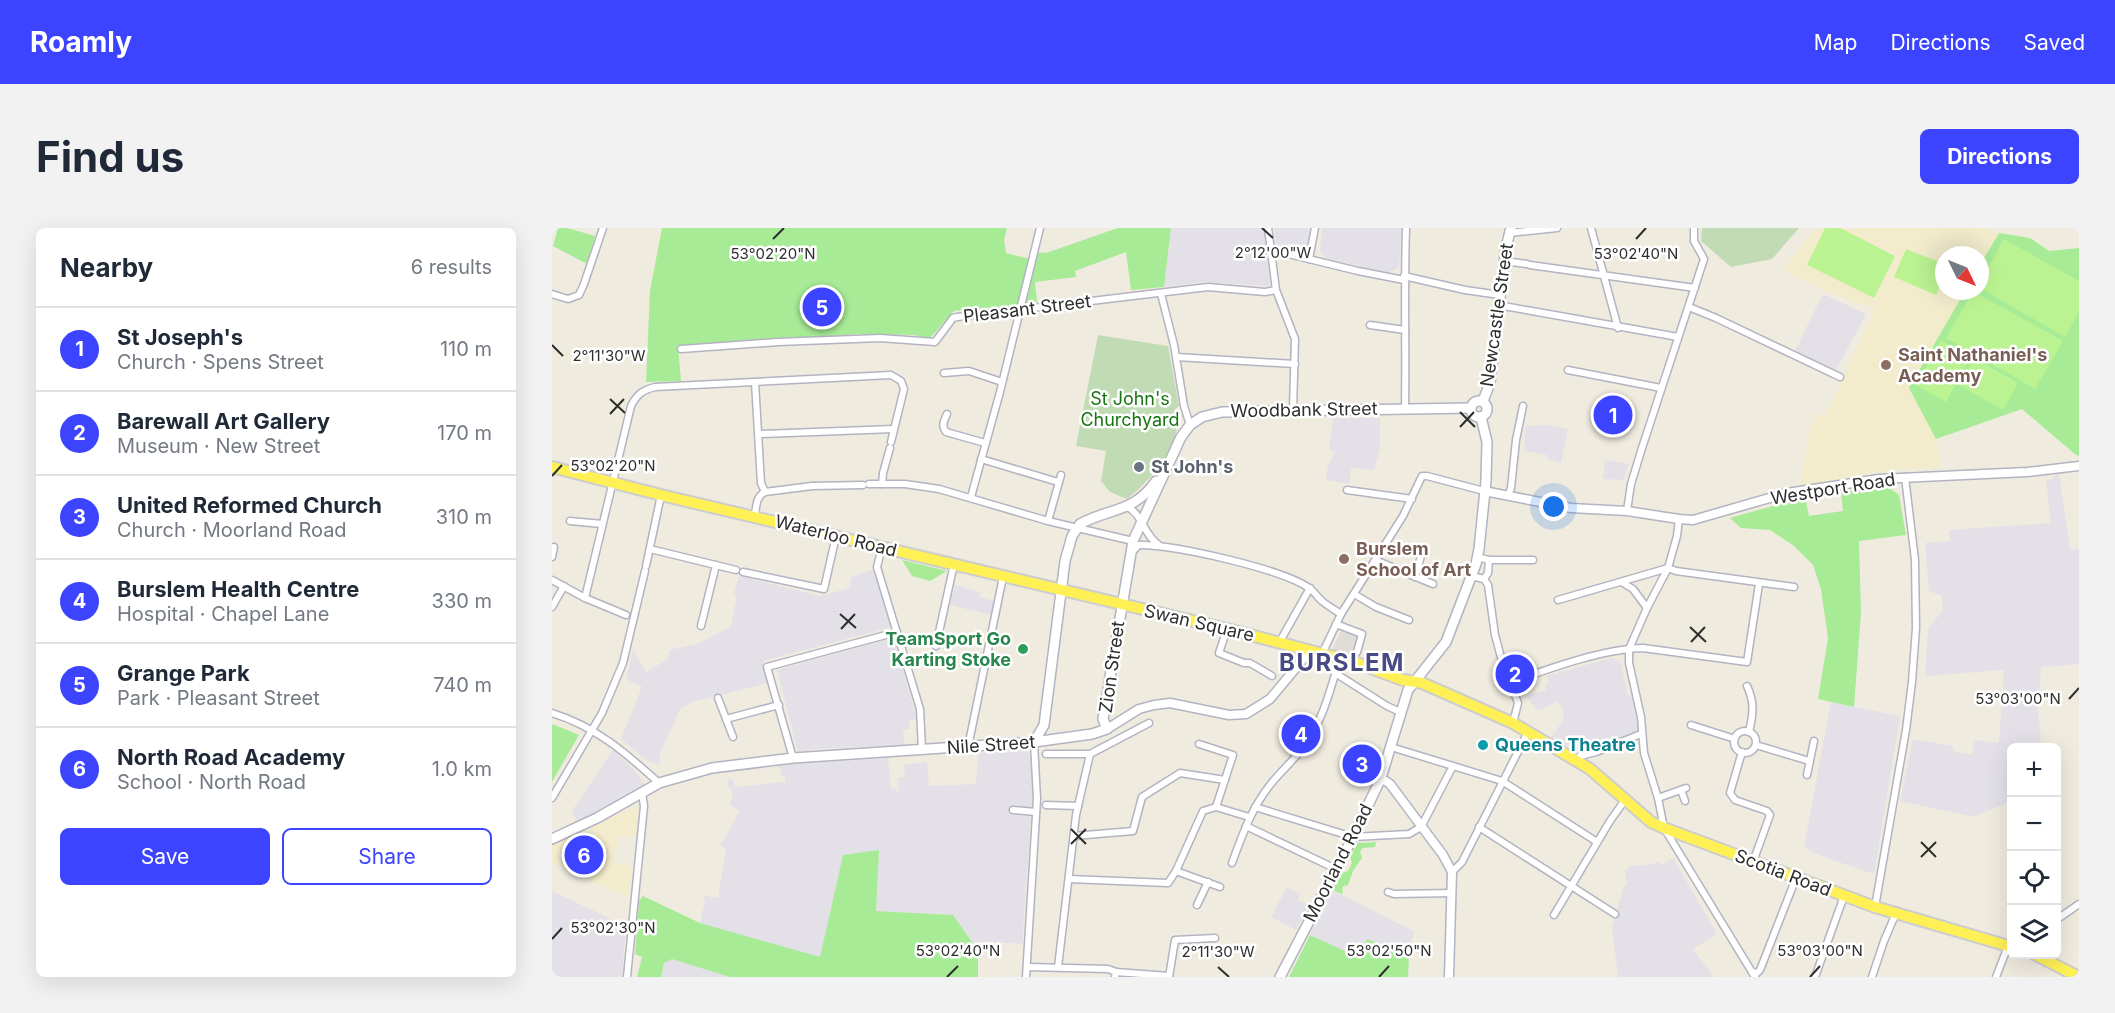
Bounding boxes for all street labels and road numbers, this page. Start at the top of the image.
street label: Newcastle Street [1476,242,1517,388]
street label: Pleasant Street [962,290,1092,327]
street label: Woodbank Street [1230,398,1378,421]
street label: Westport Road [1769,468,1897,509]
street label: Waterloo Road [773,510,899,561]
street label: Swan Square [1142,600,1256,645]
street label: Zion Street [1095,619,1128,714]
street label: Nile Street [946,731,1036,758]
street label: Moorland Road [1299,800,1376,925]
street label: Scotia Road [1732,845,1834,901]

